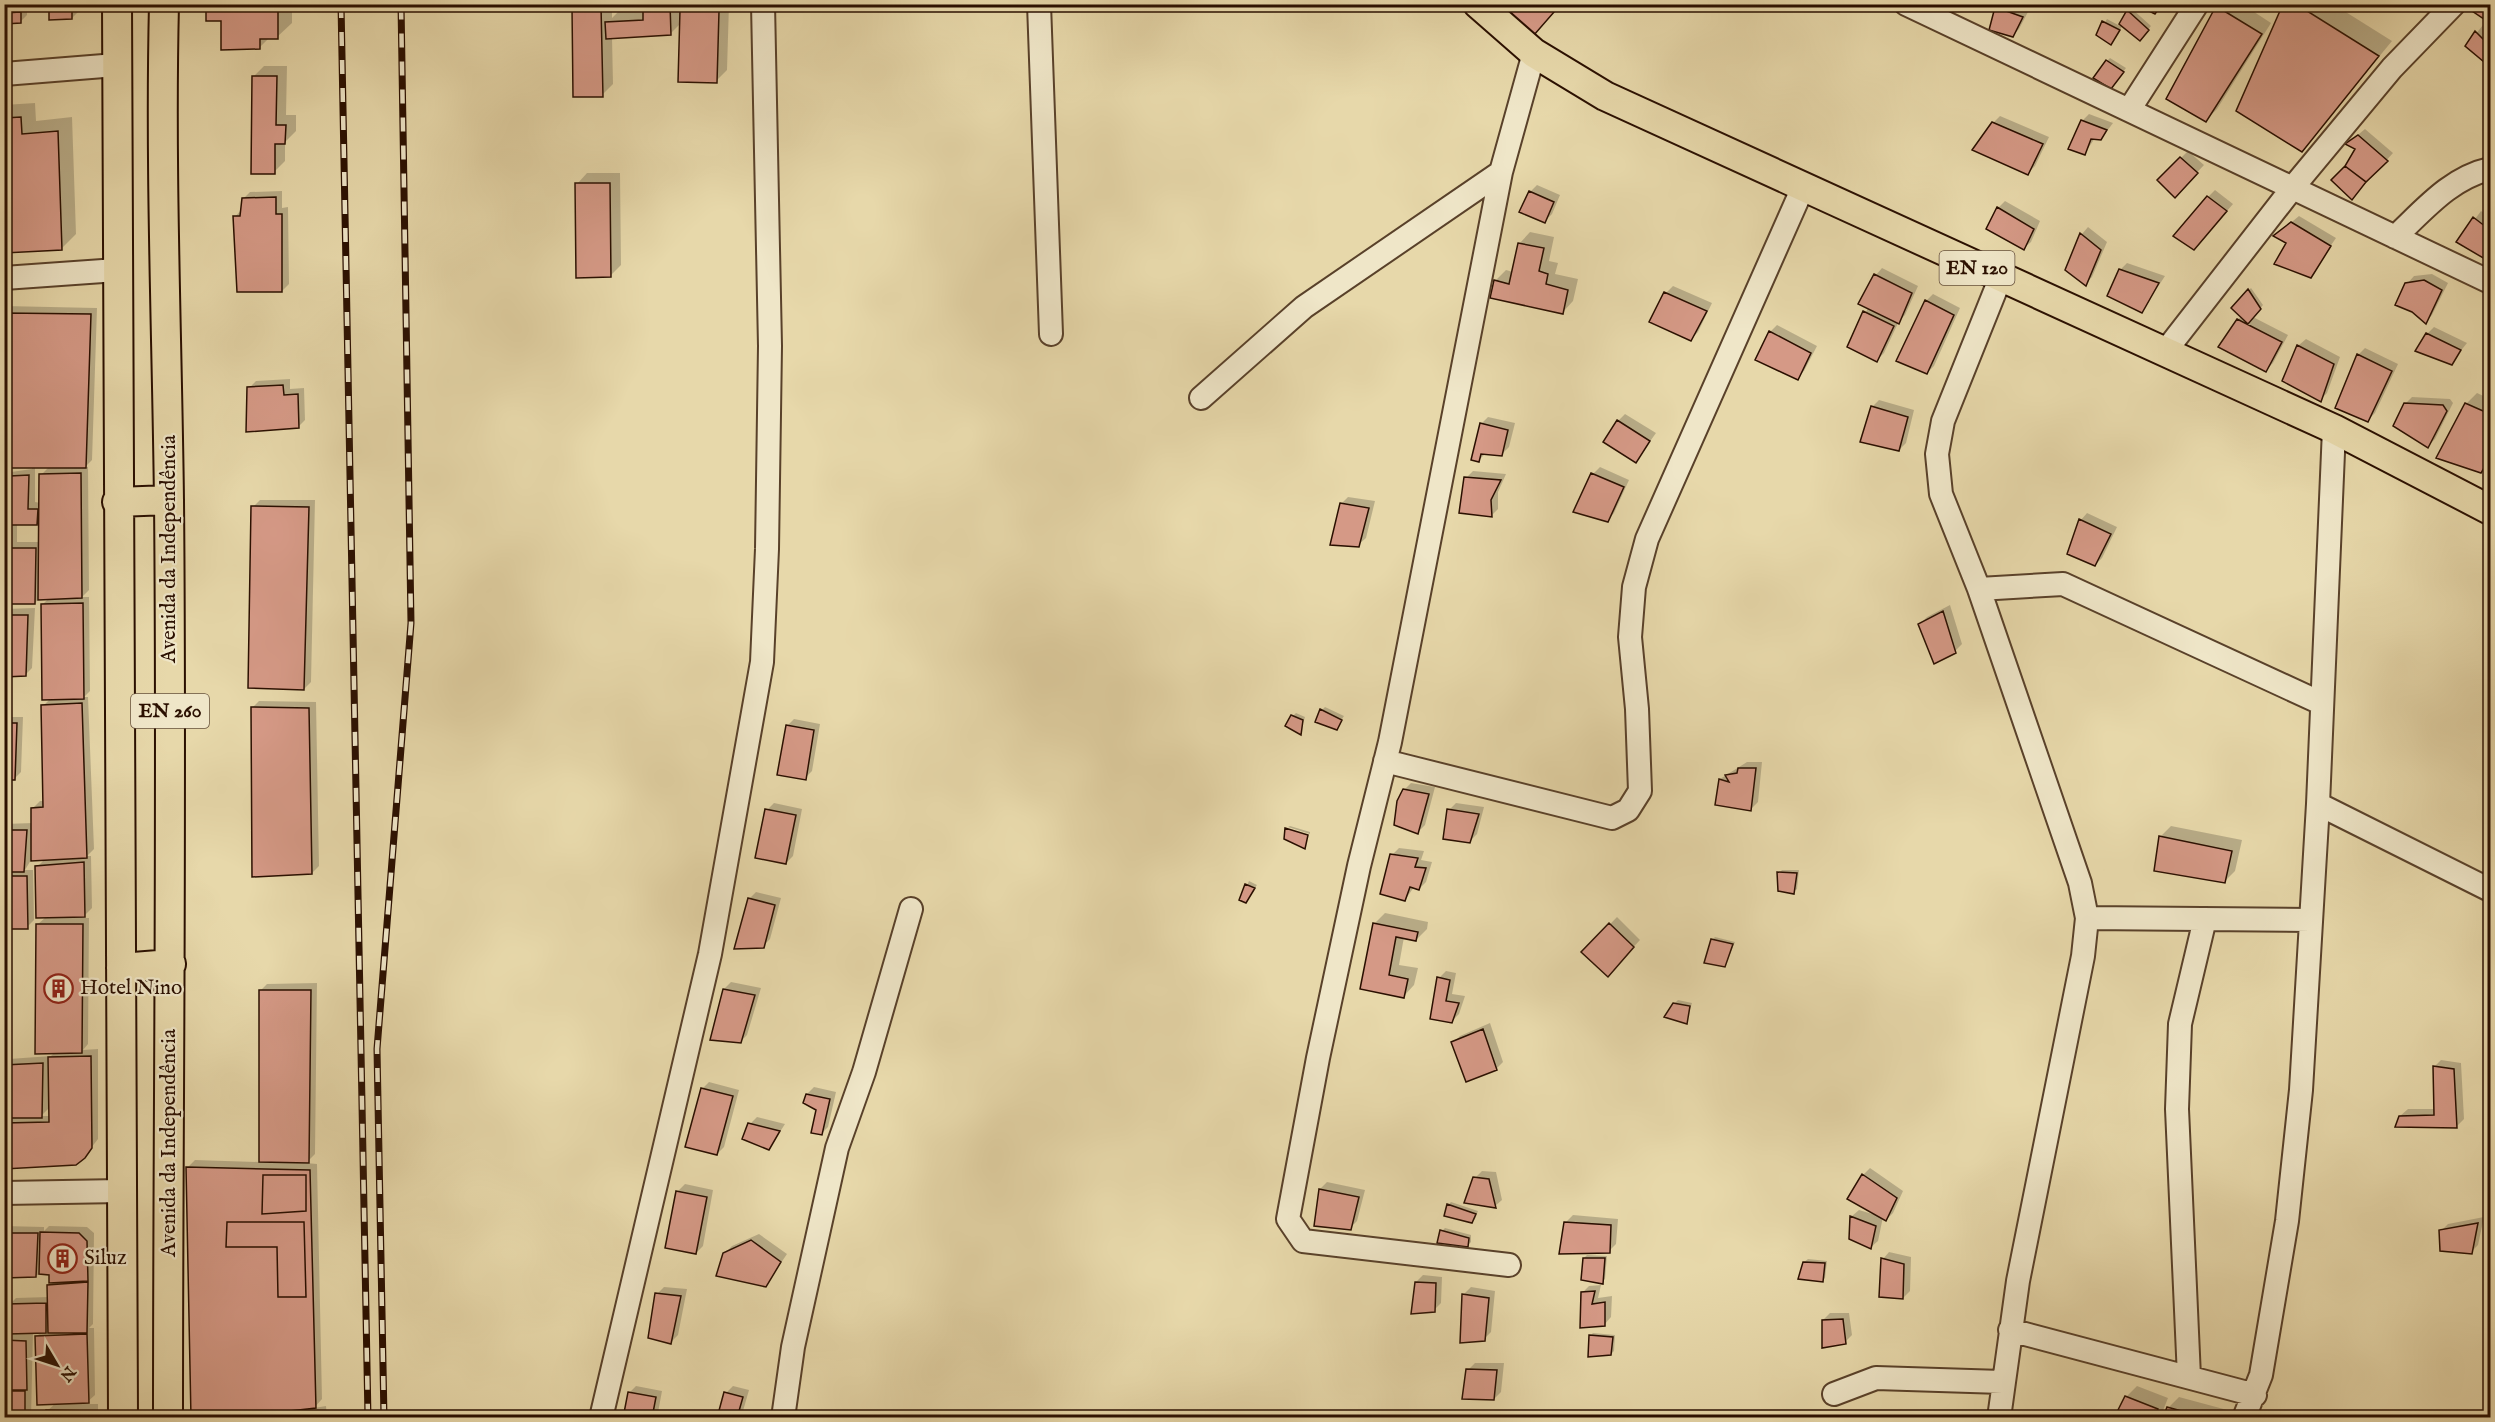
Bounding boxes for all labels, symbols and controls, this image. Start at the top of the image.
road number: EN 120 [1940,251,2014,285]
street label: Avenida da Independência [156,434,183,664]
road number: EN 260 [131,694,209,728]
building icon: Hotel Nino [43,972,75,1004]
place label: Hotel Nino [80,975,182,1002]
street label: Avenida da Independência [156,1028,183,1258]
building icon: Siluz [47,1242,79,1274]
place label: Siluz [84,1245,127,1272]
north arrow [27,1335,87,1395]
text: N [55,1361,80,1385]

